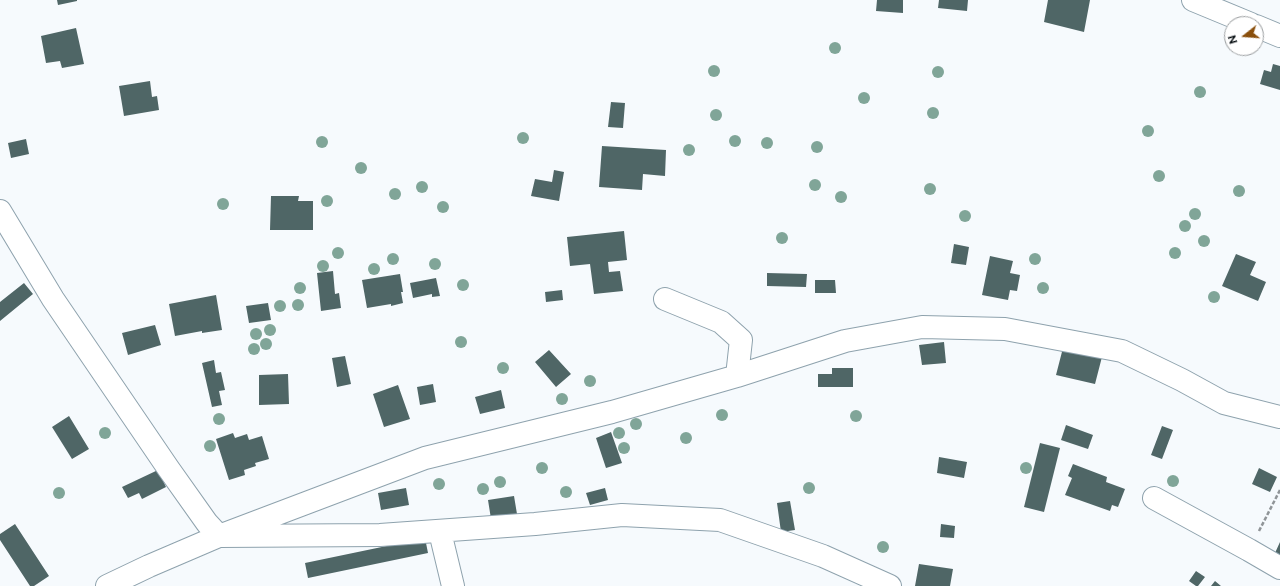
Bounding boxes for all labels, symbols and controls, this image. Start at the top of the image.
north arrow [1224,16,1264,56]
text: N [1226,33,1240,45]

